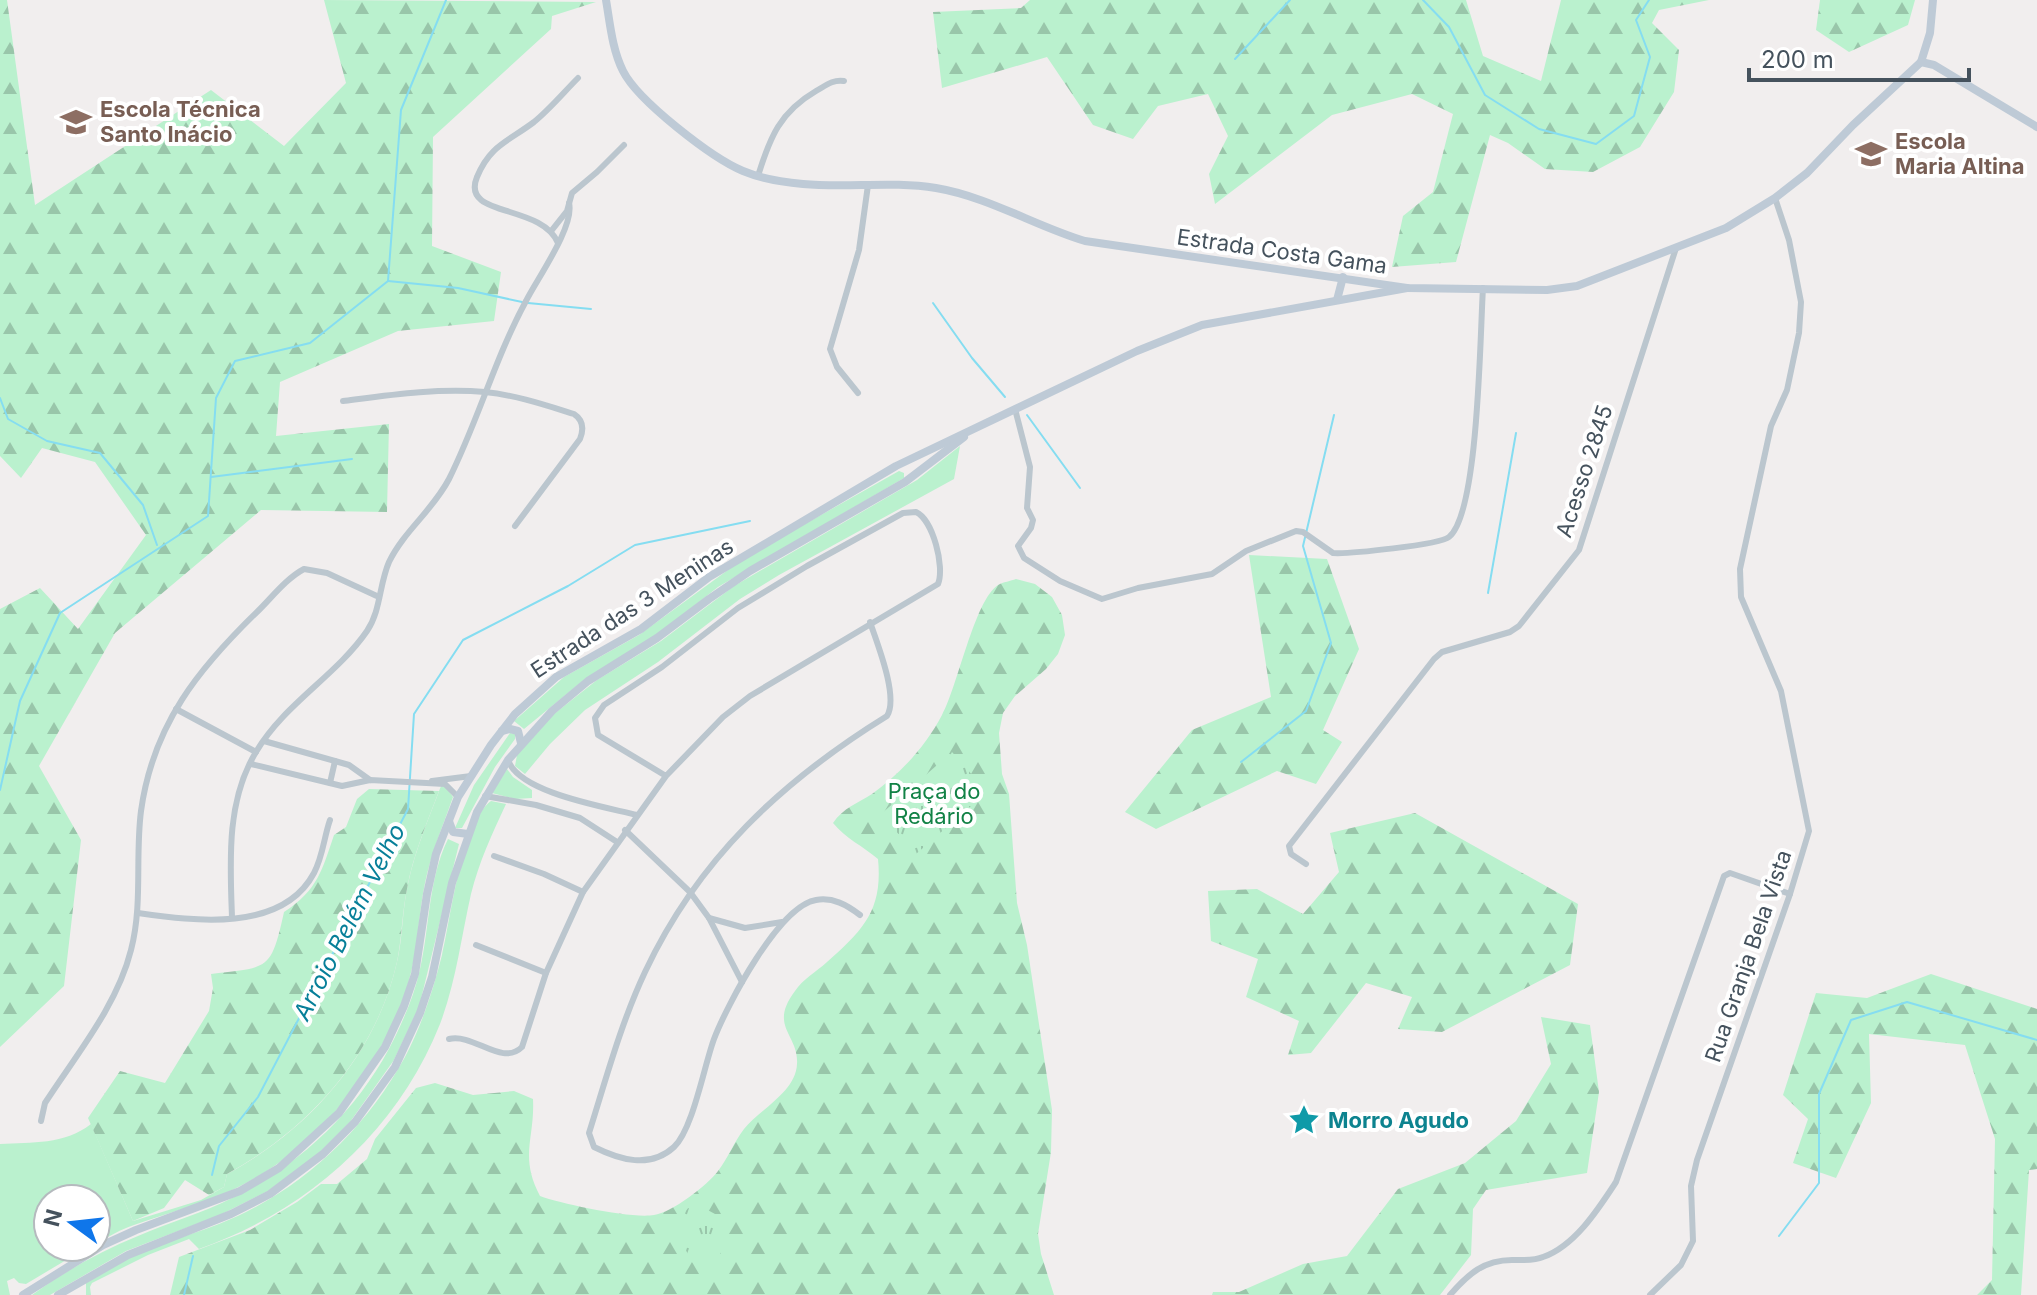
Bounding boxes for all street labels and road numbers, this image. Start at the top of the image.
street label: Estrada Costa Gama [1175,223,1389,279]
street label: Acesso 2845 [1550,401,1618,541]
street label: Estrada das 3 Meninas [526,533,738,683]
street label: Rua Granja Bela Vista [1699,847,1797,1065]

